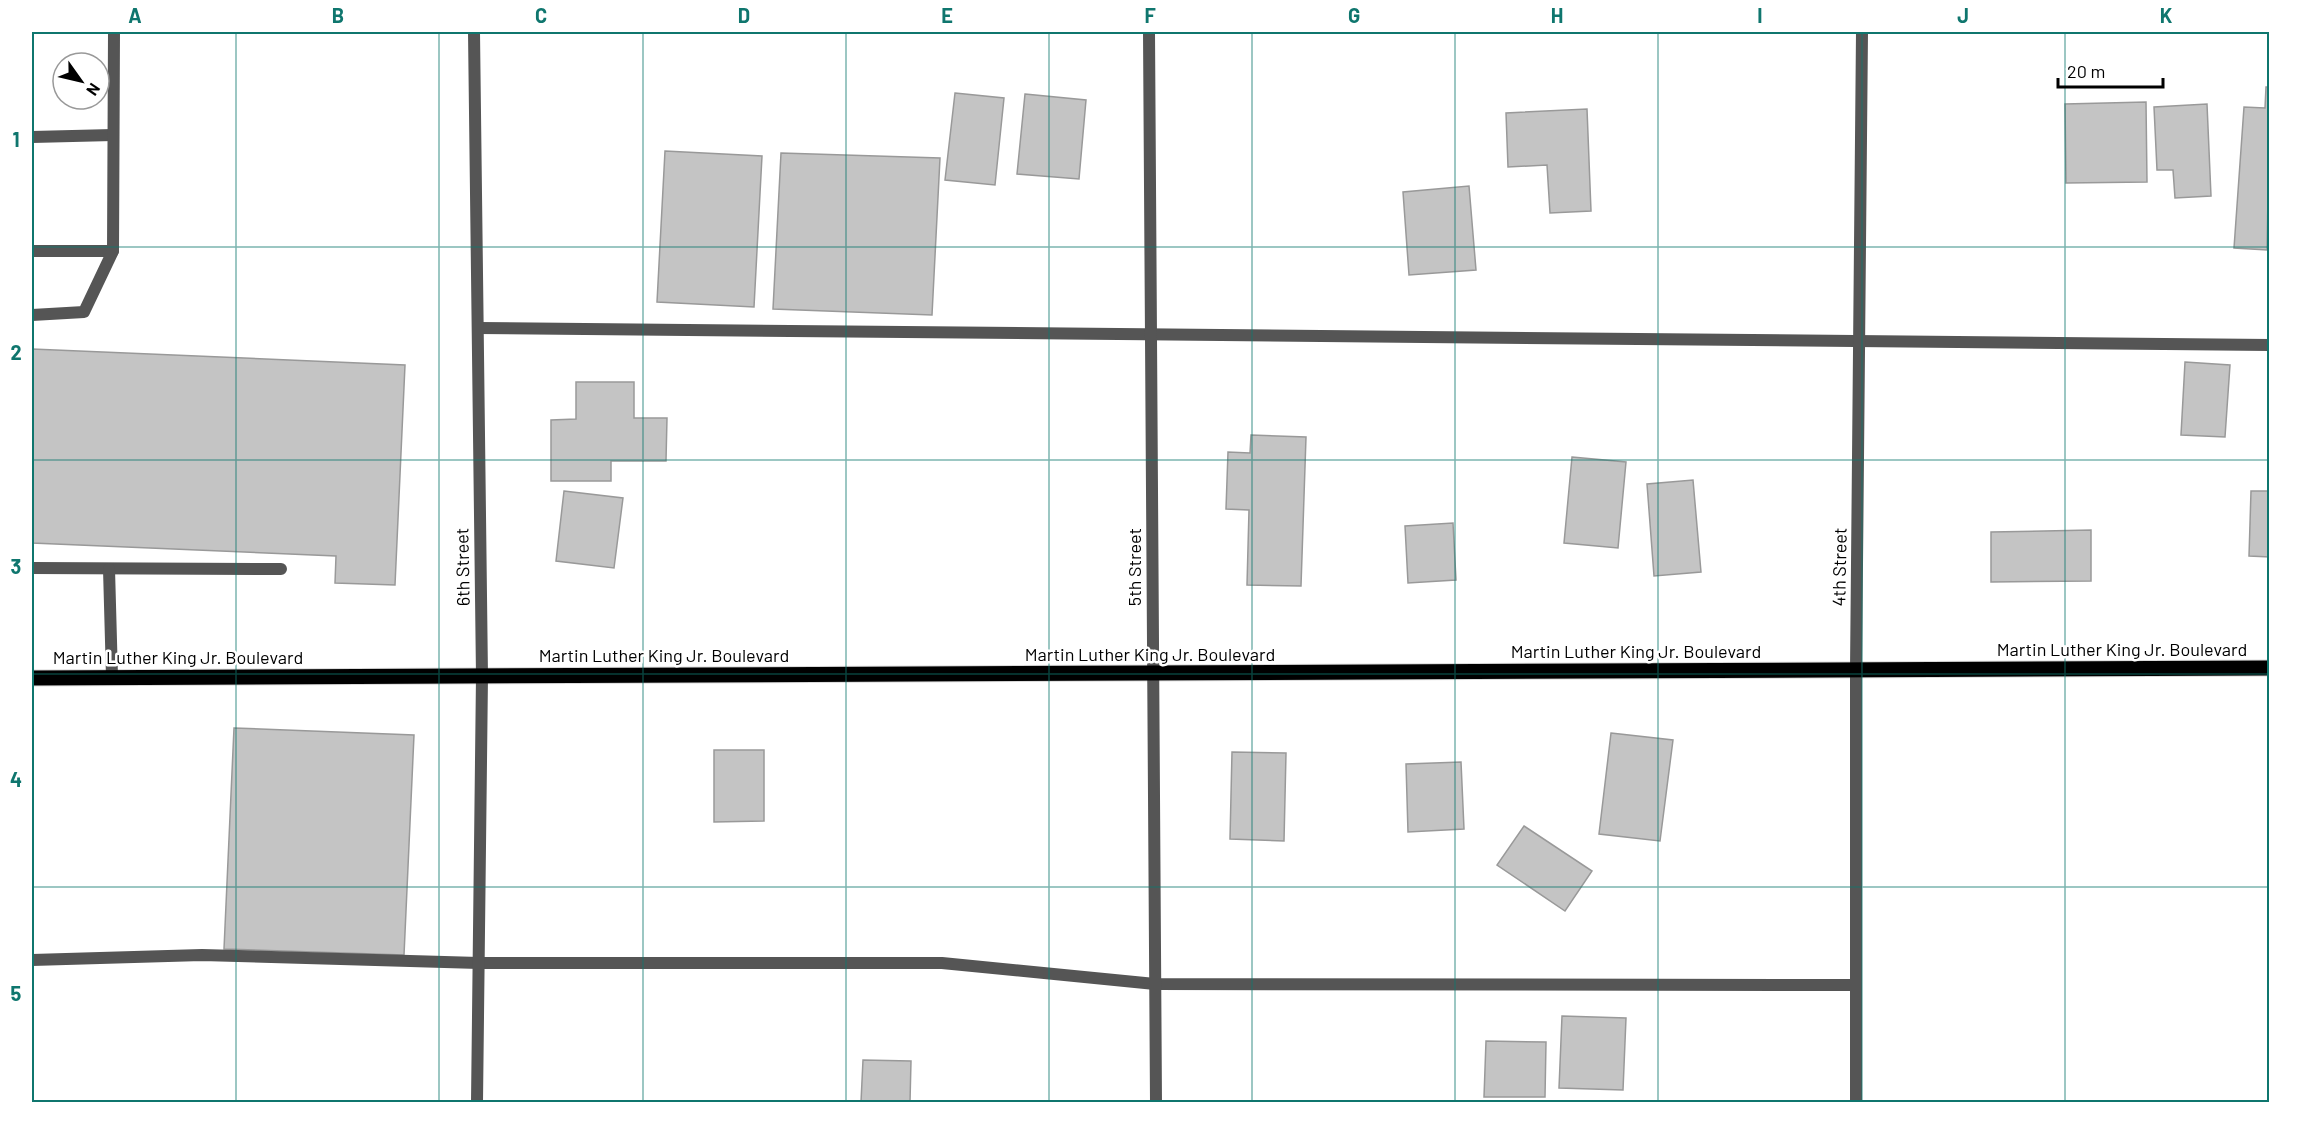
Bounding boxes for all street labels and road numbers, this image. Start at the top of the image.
street label: 4th Street [1827,527,1851,607]
street label: 6th Street [450,528,474,606]
street label: 5th Street [1123,528,1145,606]
street label: Martin Luther King Jr. Boulevard [1997,638,2247,660]
street label: Martin Luther King Jr. Boulevard [1511,640,1761,662]
street label: Martin Luther King Jr. Boulevard [1025,643,1275,665]
street label: Martin Luther King Jr. Boulevard [539,644,789,666]
street label: Martin Luther King Jr. Boulevard [53,646,303,668]

